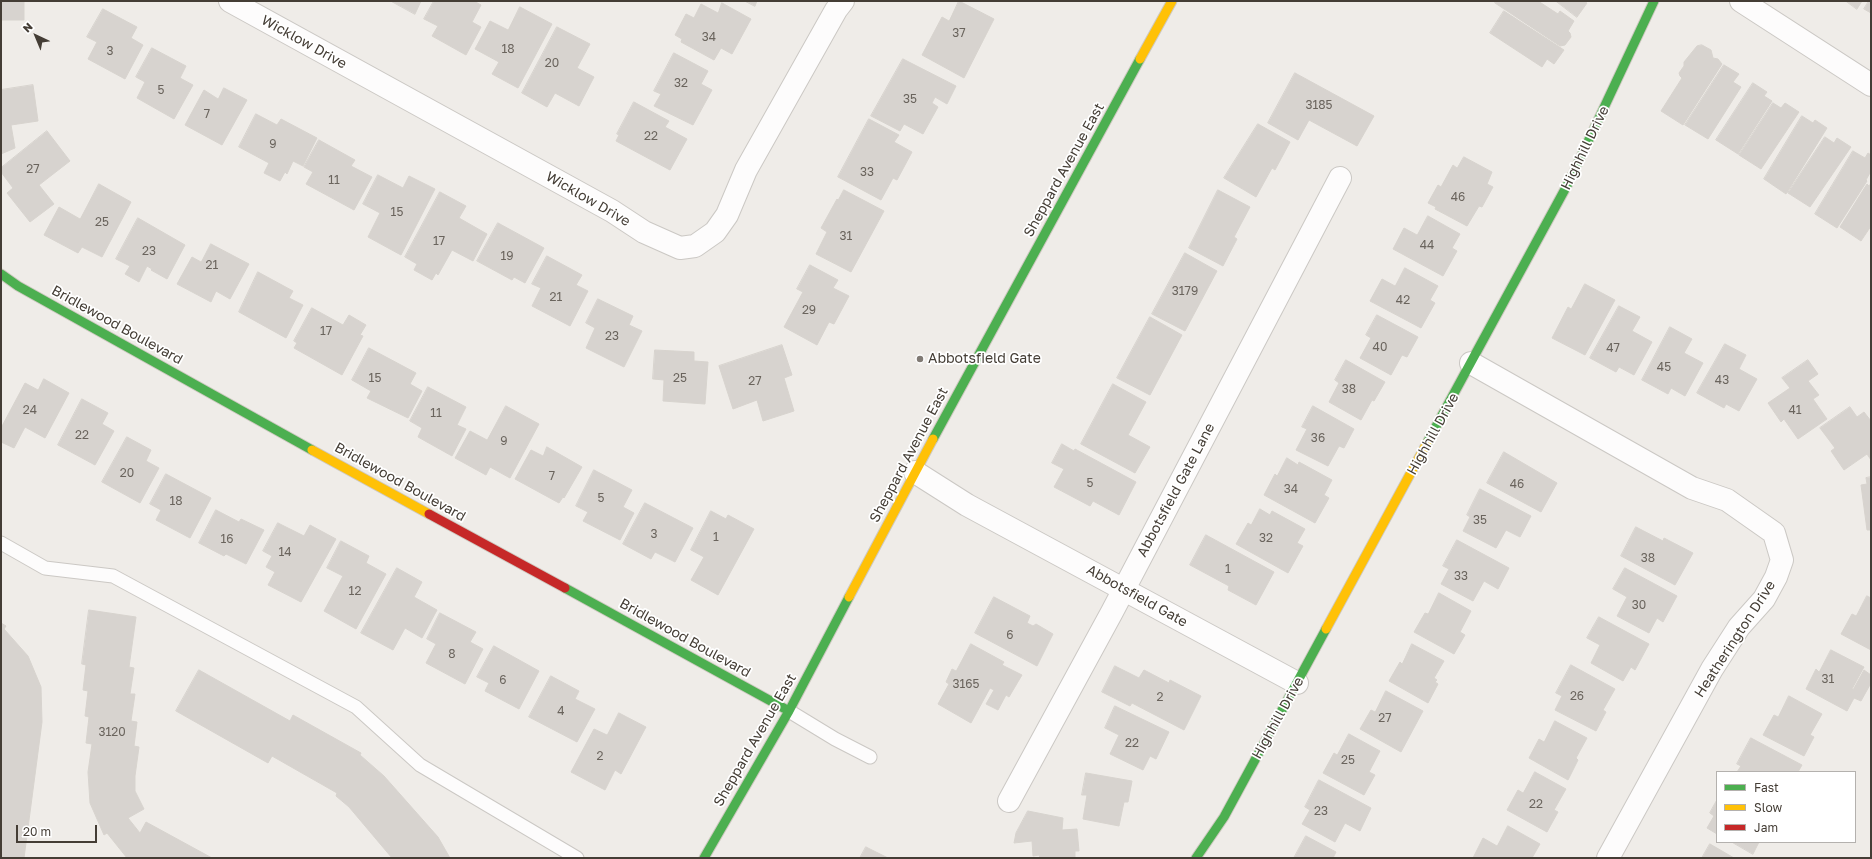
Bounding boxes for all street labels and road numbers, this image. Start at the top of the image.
street label: Wicklow Drive [258,12,350,72]
street label: Sheppard Avenue East [1020,100,1108,240]
street label: Highhill Drive [1557,103,1613,193]
street label: Wicklow Drive [543,168,633,230]
street label: Bridlewood Boulevard [49,282,185,368]
street label: Sheppard Avenue East [866,385,952,525]
street label: Highhill Drive [1404,390,1462,478]
street label: Abbotsfield Gate Lane [1134,420,1218,560]
street label: Bridlewood Boulevard [332,439,468,525]
street label: Abbotsfield Gate [1084,561,1190,631]
street label: Heatherington Drive [1691,577,1779,701]
street label: Bridlewood Boulevard [617,595,753,681]
street label: Sheppard Avenue East [710,671,800,809]
street label: Highhill Drive [1249,674,1307,762]

